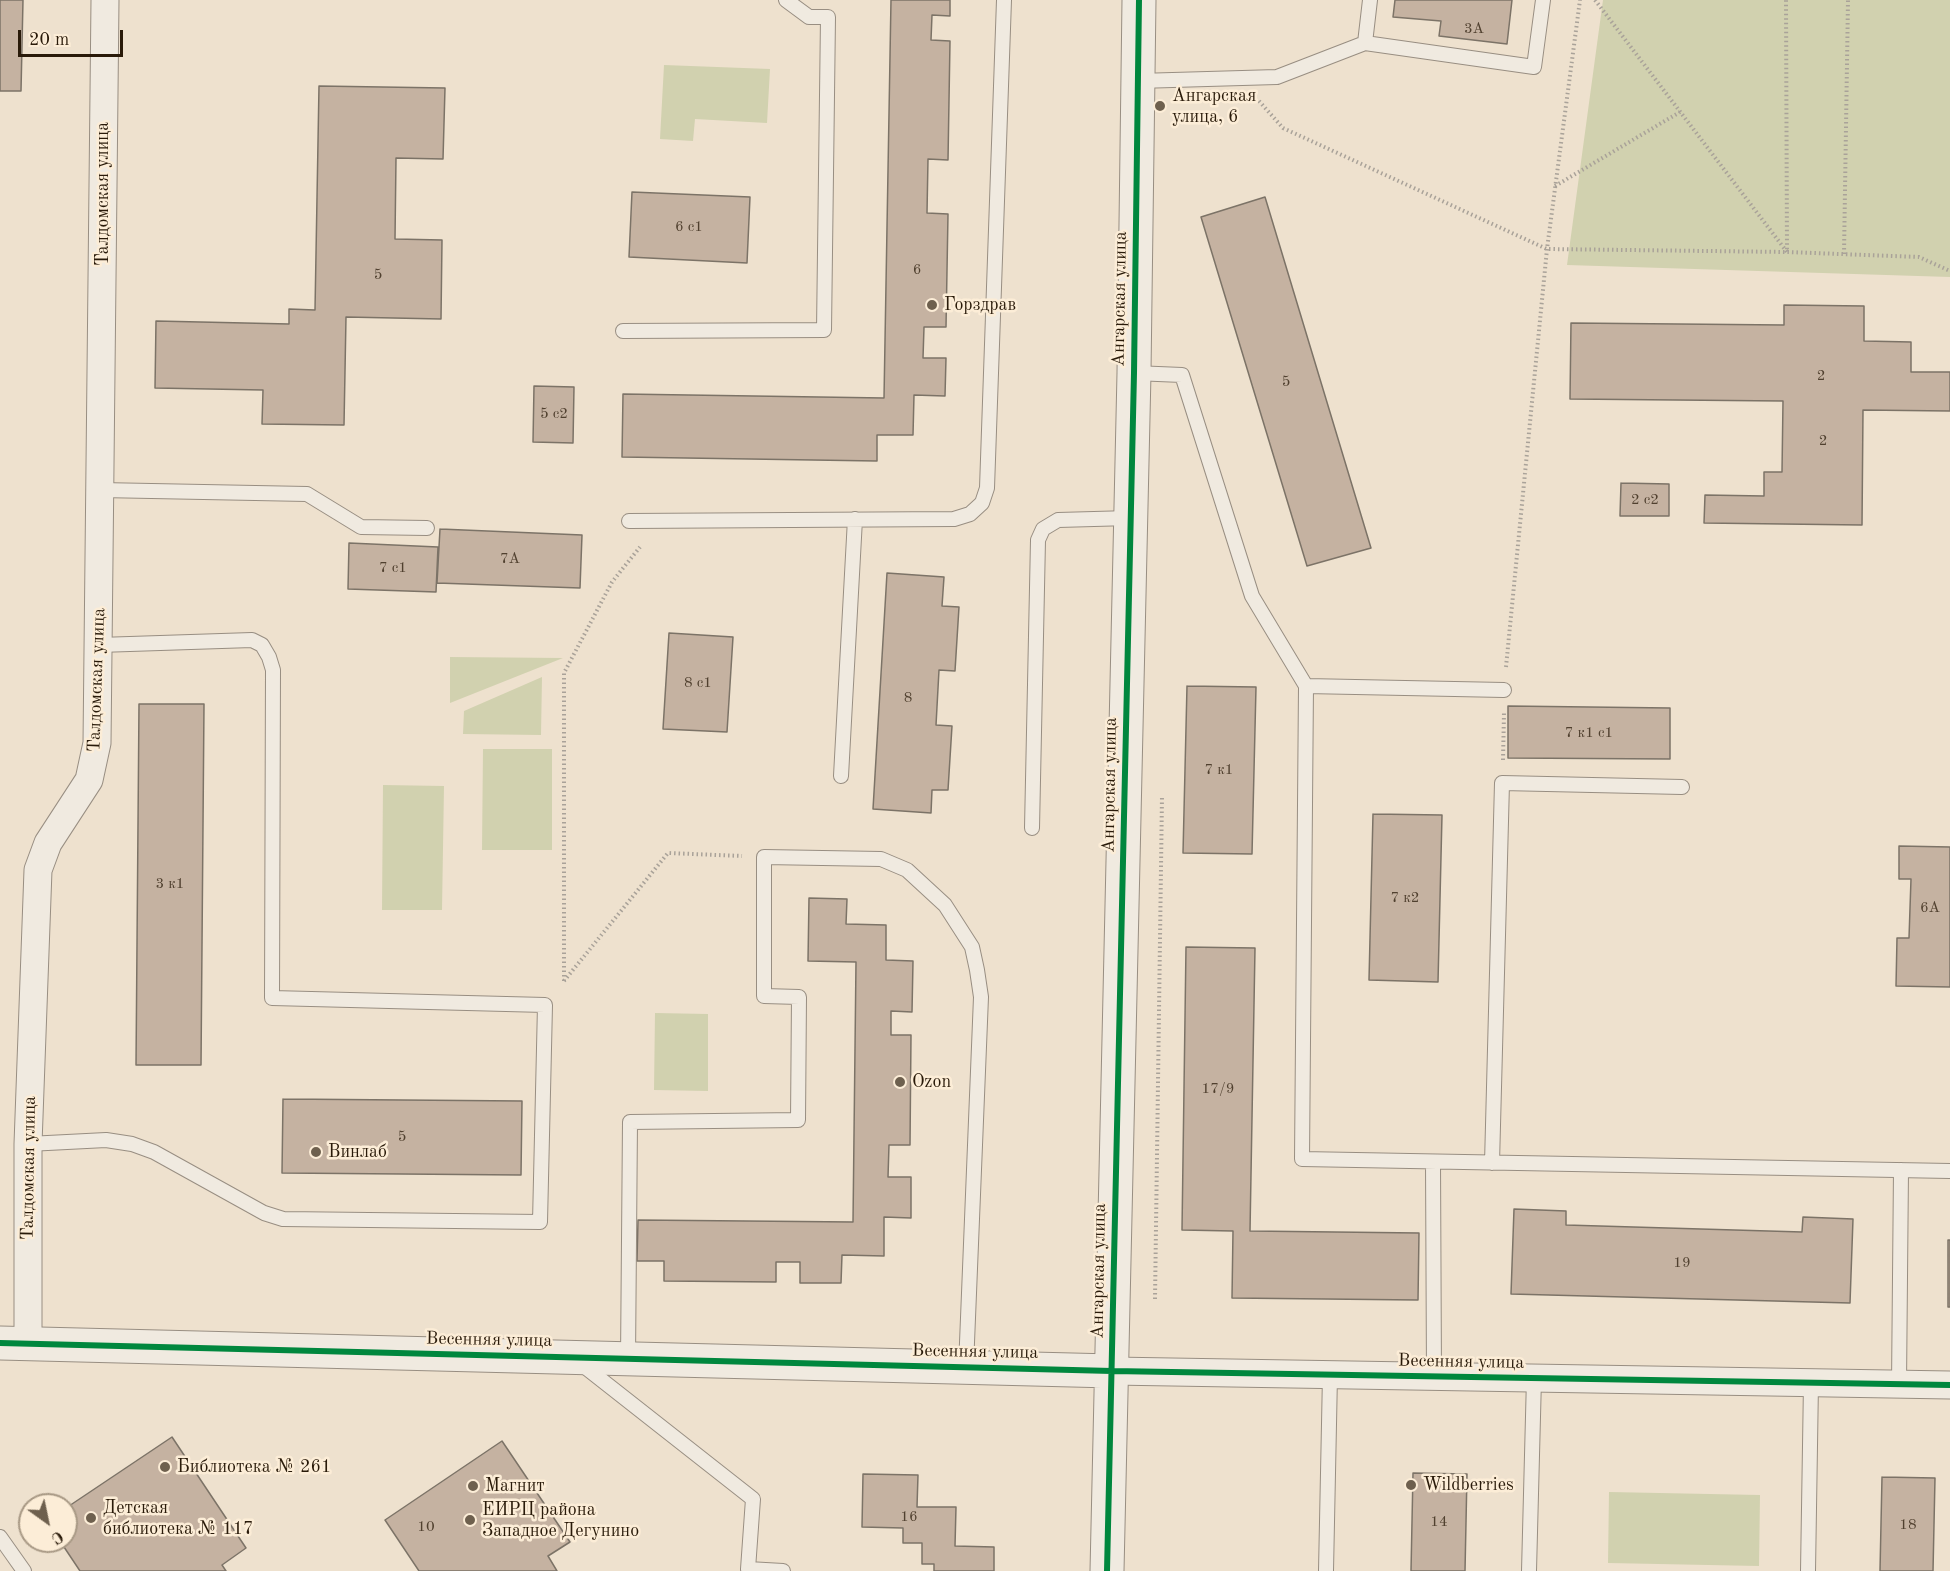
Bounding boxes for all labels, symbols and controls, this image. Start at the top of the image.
scale bar [21,18,126,56]
house number: 3А [1464,20,1484,38]
text: 20 m [29,31,69,49]
place label: Ангарская улица, 6 [1172,85,1256,128]
marker: Ангарская улица, 6 [1153,99,1167,113]
street label: Талдомская улица [92,122,114,266]
house number: 6 с1 [675,218,703,236]
street label: Ангарская улица [1108,231,1132,367]
house number: 6 [913,261,921,279]
house number: 5 [374,266,382,284]
place label: Горздрав [944,294,1016,316]
marker: Горздрав [925,298,939,312]
house number: 2 [1817,367,1825,385]
house number: 5 [1282,373,1290,391]
house number: 5 с2 [540,405,568,423]
house number: 2 [1819,432,1827,450]
house number: 2 с2 [1631,491,1659,509]
house number: 7А [500,550,520,568]
house number: 7 с1 [379,559,407,577]
street label: Талдомская улица [84,608,110,752]
house number: 8 с1 [684,674,712,692]
house number: 8 [904,689,912,707]
street label: Ангарская улица [1098,717,1122,853]
house number: 7 к1 с1 [1565,724,1613,742]
house number: 7 к1 [1204,761,1234,779]
house number: 3 к1 [155,875,185,893]
house number: 7 к2 [1390,889,1420,907]
house number: 6А [1920,899,1940,917]
place label: Ozon [912,1071,951,1093]
marker: Ozon [893,1075,907,1089]
house number: 17/9 [1202,1080,1234,1098]
street label: Талдомская улица [17,1096,41,1240]
house number: 5 [398,1128,406,1146]
place label: Винлаб [328,1141,387,1163]
marker: Винлаб [309,1145,323,1159]
street label: Ангарская улица [1087,1203,1111,1339]
house number: 19 [1673,1254,1691,1272]
street label: Весенняя улица [426,1328,552,1352]
street label: Весенняя улица [912,1340,1038,1364]
street label: Весенняя улица [1398,1350,1524,1374]
place label: Библиотека № 261 [177,1456,331,1478]
marker: Библиотека № 261 [158,1460,172,1474]
place label: Wildberries [1423,1474,1514,1496]
place label: Магнит [485,1475,545,1497]
marker: Wildberries [1404,1478,1418,1492]
marker: Магнит [466,1479,480,1493]
north arrow [18,1493,78,1553]
place label: Детская библиотека № 117 [103,1497,254,1540]
place label: ЕИРЦ района Западное Дегунино [482,1499,639,1541]
house number: 16 [900,1508,918,1526]
marker: Детская библиотека № 117 [84,1511,98,1525]
marker: ЕИРЦ района Западное Дегунино [463,1513,477,1527]
house number: 14 [1430,1513,1448,1531]
house number: 18 [1899,1516,1917,1534]
house number: 10 [417,1518,435,1536]
text: С [48,1527,66,1546]

